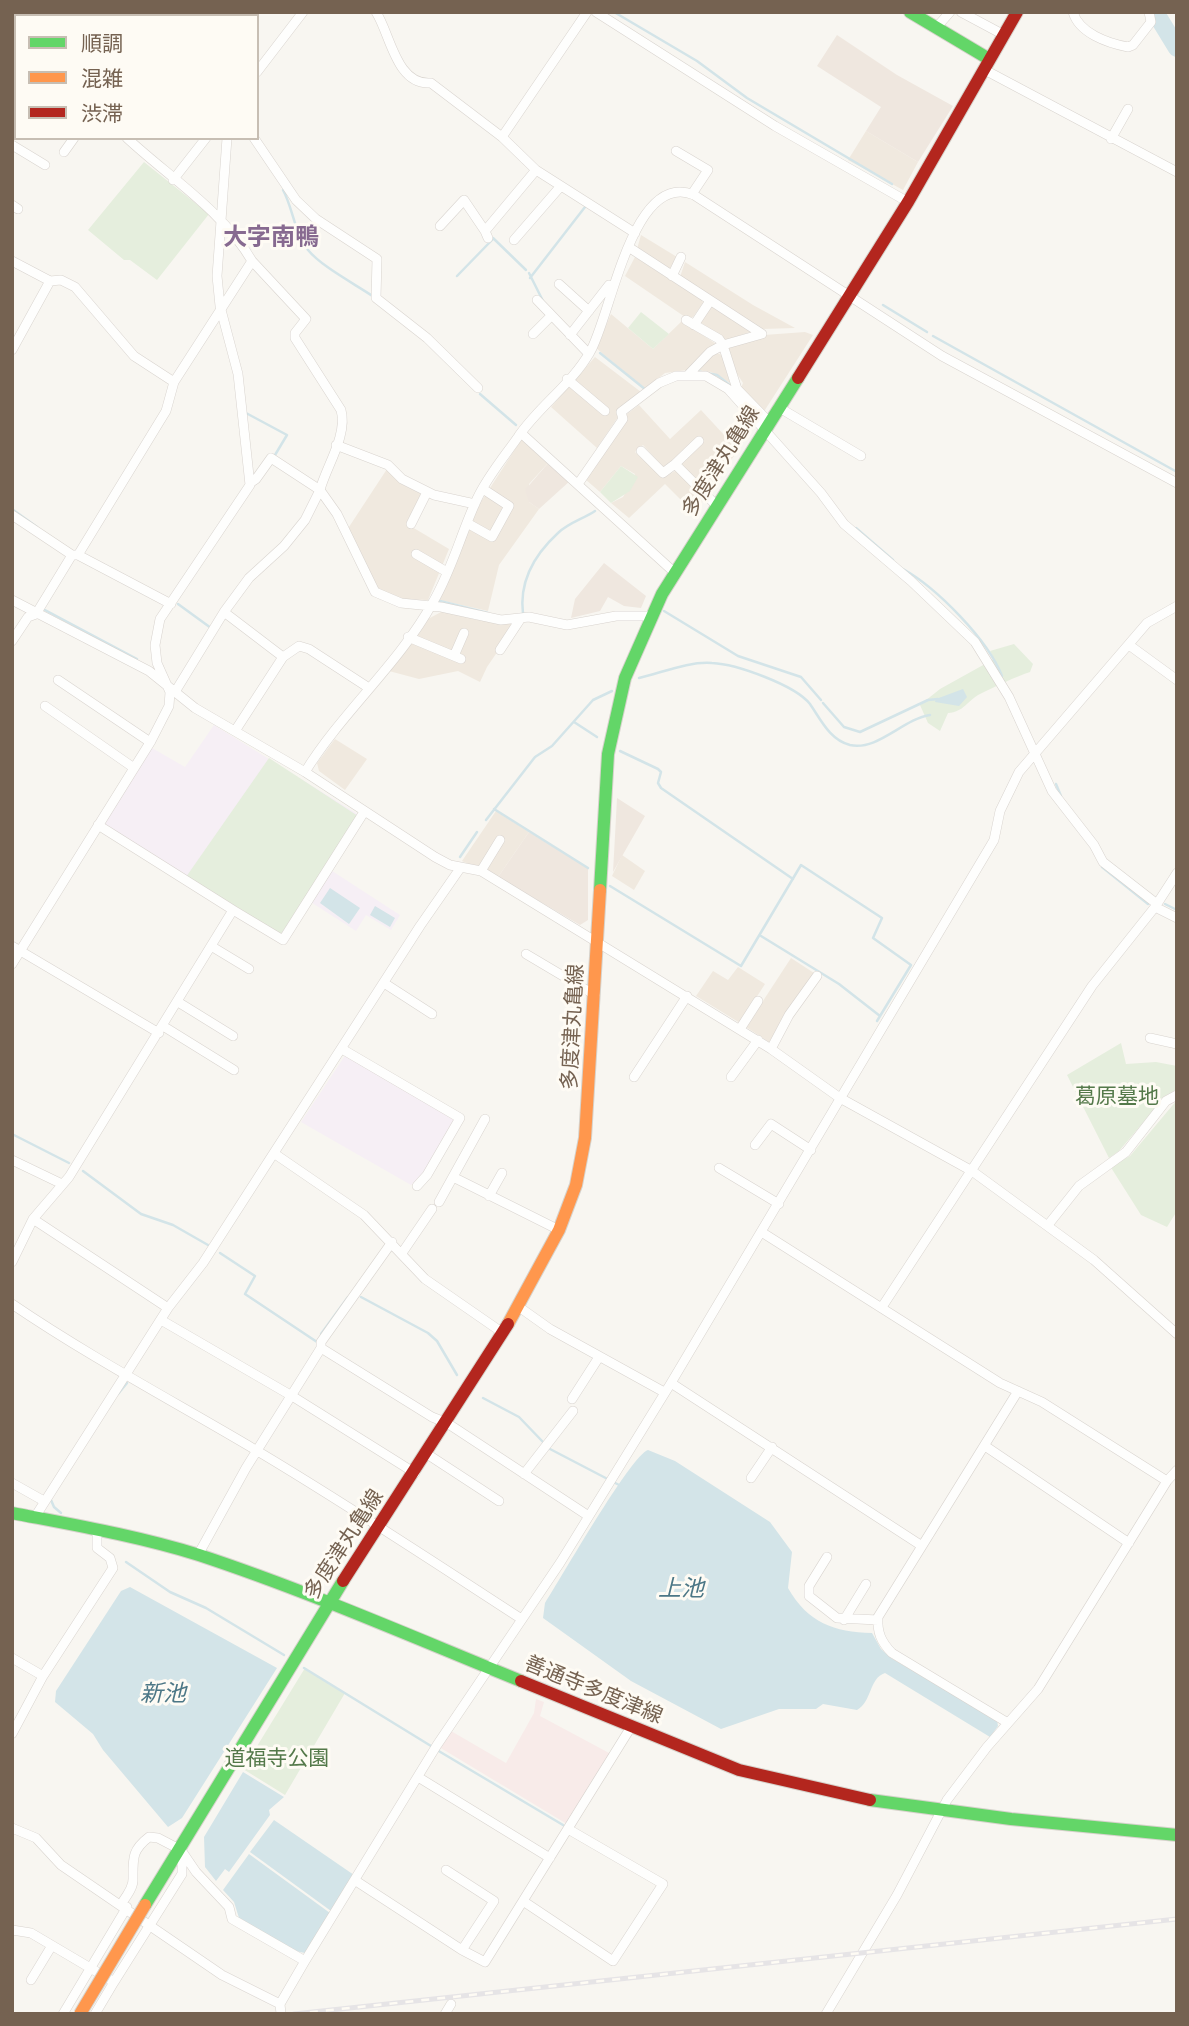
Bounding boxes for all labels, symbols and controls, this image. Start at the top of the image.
legend [14,14,259,140]
text: 順調 [81,29,123,58]
text: 混雑 [81,64,123,93]
text: 渋滞 [81,99,123,128]
district label: 大字南鴨 [223,225,319,253]
street label: 多度津丸亀線 [678,402,766,522]
street label: 多度津丸亀線 [558,963,590,1091]
park label: 葛原墓地 [1075,1085,1159,1111]
street label: 多度津丸亀線 [300,1485,390,1605]
water label: 上池 [658,1576,704,1604]
street label: 善通寺多度津線 [520,1652,666,1730]
water label: 新池 [140,1681,186,1709]
park label: 道福寺公園 [225,1747,329,1773]

